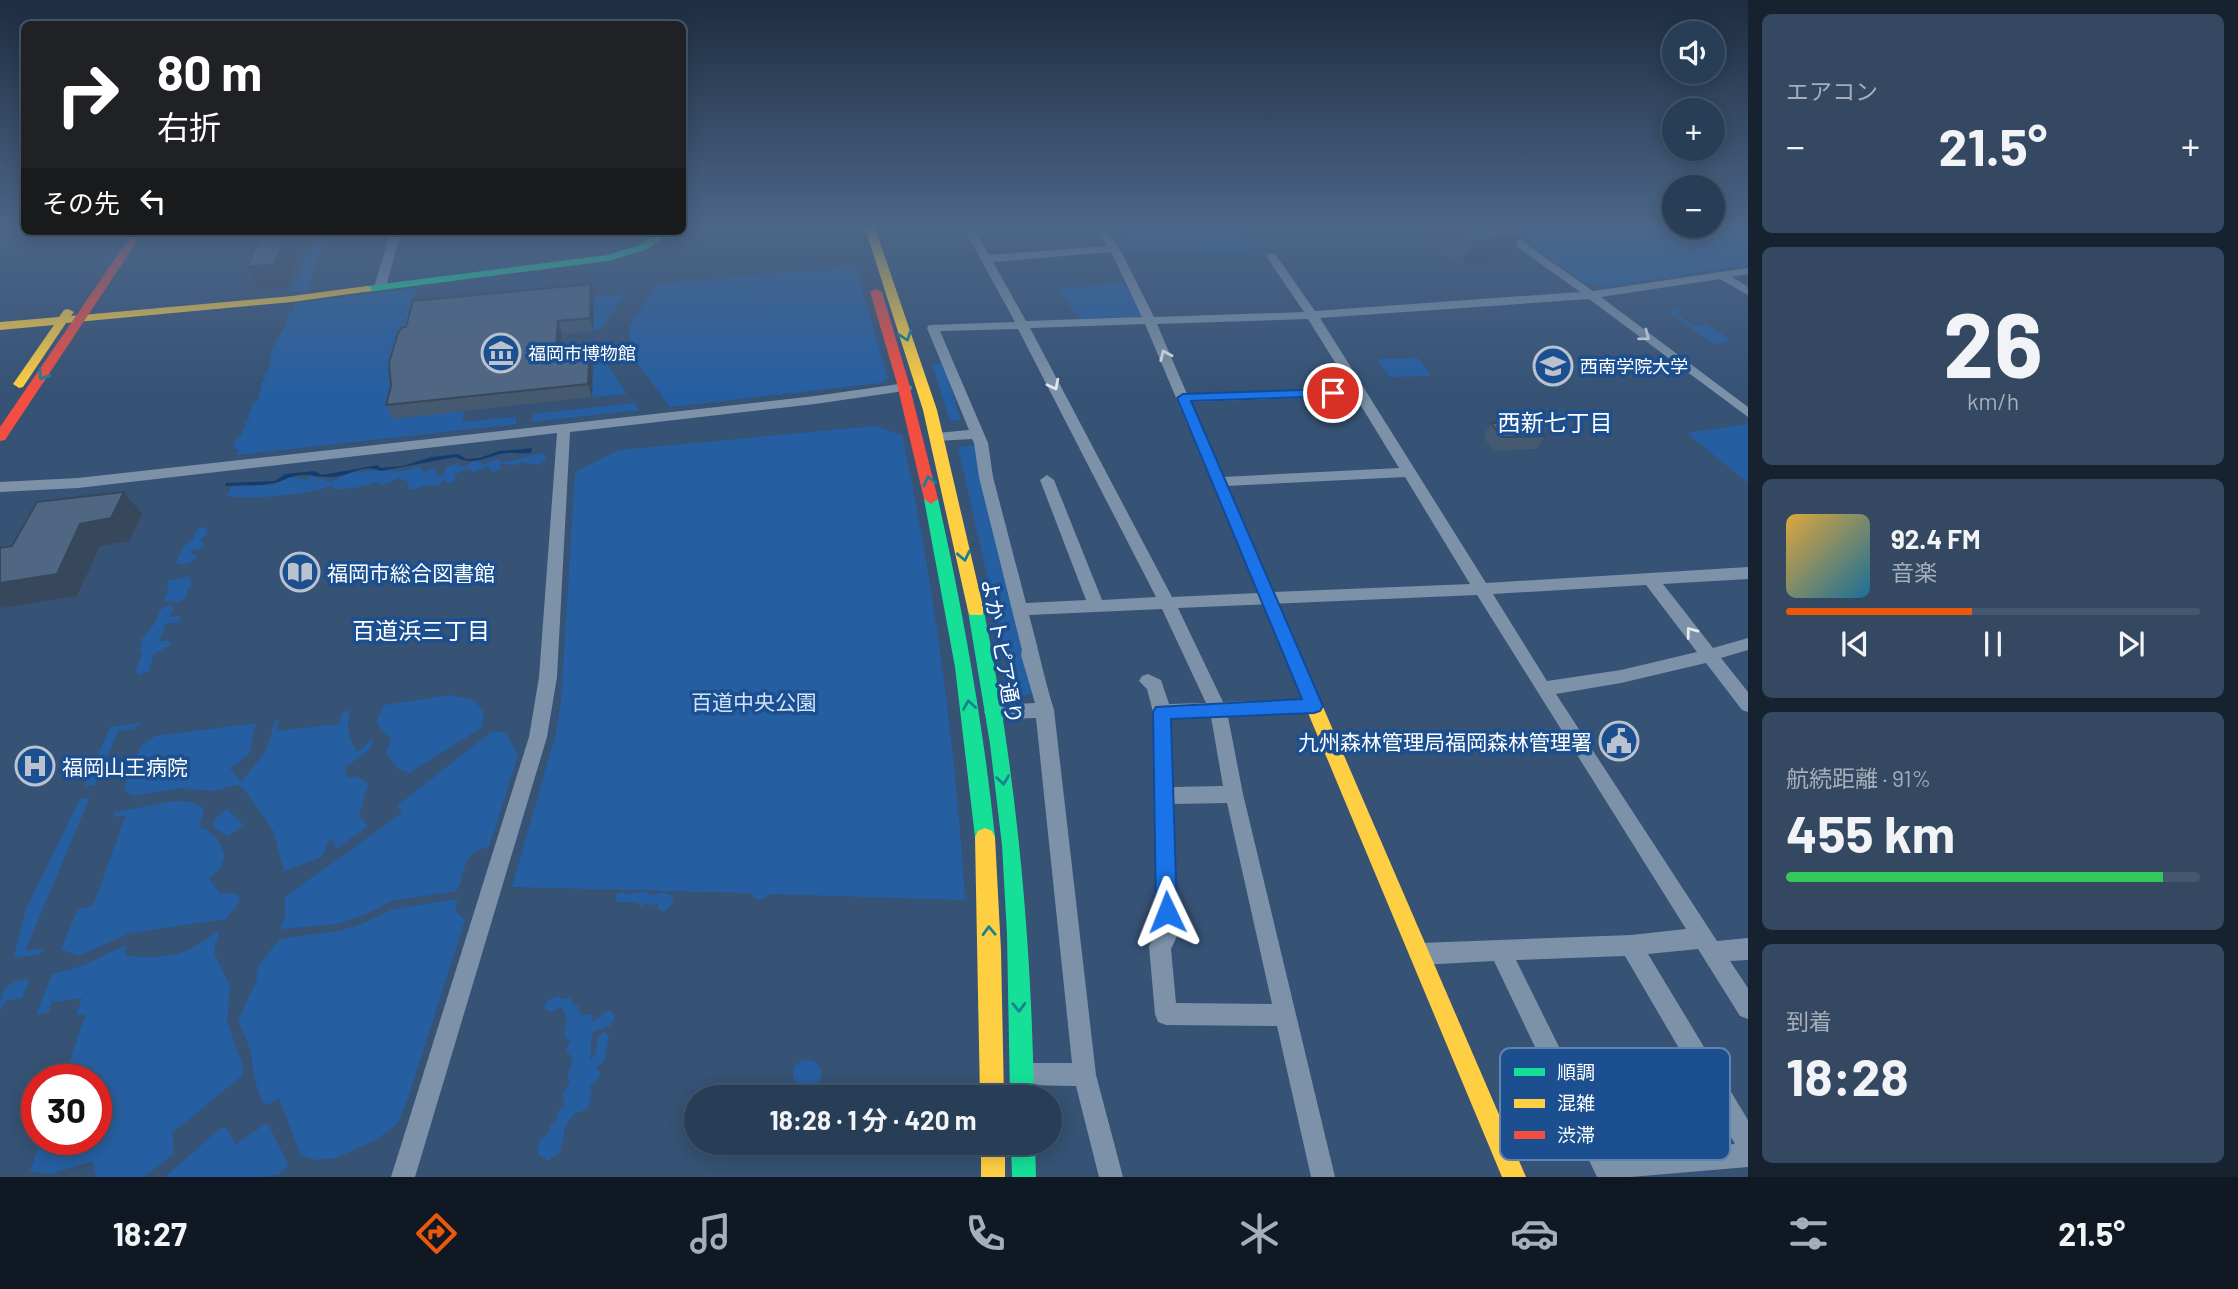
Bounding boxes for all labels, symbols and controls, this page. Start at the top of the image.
map controls [1662,21,1725,238]
button: sound [1662,21,1725,84]
text: 80 m [157,42,262,101]
icon: right [42,49,133,140]
text: エアコン [1786,77,1878,105]
button: + [1662,98,1725,161]
text: 右折 [157,107,221,145]
text: 21.5° [1939,114,2047,176]
text: − [1786,122,1805,168]
text: + [2181,122,2200,168]
button: − [1662,175,1725,238]
icon: left [134,182,172,220]
text: その先 [42,187,120,218]
text: 26 [1943,287,2043,396]
one-way arrow [1638,328,1650,340]
one-way arrow [898,329,912,342]
museum icon: 福岡市博物館 [480,332,522,374]
place label: 福岡市博物館 [528,342,636,364]
school or university icon: 西南学院大学 [1532,345,1574,387]
one-way arrow [1159,350,1173,362]
place label: 西南学院大学 [1580,355,1688,377]
pin [1303,363,1363,423]
one-way arrow [39,367,51,380]
icon: arrive [1314,374,1352,412]
one-way arrow [1045,378,1059,390]
text: km/h [1967,387,2019,415]
district label: 西新七丁目 [1498,408,1613,436]
one-way arrow [922,475,937,487]
text: 92.4 FM [1891,523,1980,554]
one-way arrow [955,550,970,562]
library icon: 福岡市総合図書館 [279,551,321,593]
text: 音楽 [1891,558,1937,586]
place label: 福岡市総合図書館 [327,560,495,585]
street label: よかトピア通り [978,576,1028,726]
district label: 百道浜三丁目 [352,616,490,644]
icon: previous [1836,625,1874,663]
icon: pause [1974,625,2012,663]
icon: next [2112,625,2150,663]
one-way arrow [1686,628,1699,640]
park label: 百道中央公園 [691,689,817,714]
one-way arrow [962,699,977,711]
public building icon: 九州森林管理局福岡森林管理署 [1598,720,1640,762]
place label: 九州森林管理局福岡森林管理署 [1298,729,1592,754]
hospital icon: 福岡山王病院 [14,745,56,787]
place label: 福岡山王病院 [62,754,188,779]
text: 航続距離 · 91% [1786,764,1931,792]
one-way arrow [996,774,1011,786]
text: 455 km [1786,801,1955,863]
position arrow [1130,875,1204,949]
one-way arrow [982,925,997,936]
one-way arrow [1012,1001,1027,1012]
text: 到着 [1786,1007,1832,1035]
text: 18:28 [1786,1044,1909,1106]
legend [1500,1048,1730,1160]
text: 順調 [1557,1060,1595,1083]
speed limit sign: 30 [21,1064,112,1155]
text: 混雑 [1557,1091,1595,1114]
text: 18:28 · 1 分 · 420 m [770,1104,976,1135]
text: 渋滞 [1557,1123,1595,1146]
icon: directions [412,1209,461,1258]
icon: music [686,1209,735,1258]
icon: phone [961,1209,1010,1258]
icon: climate [1235,1209,1284,1258]
icon: car [1510,1209,1559,1258]
icon: filters [1784,1209,1833,1258]
text: 18:27 [113,1214,187,1252]
text: 21.5° [2058,1214,2125,1252]

